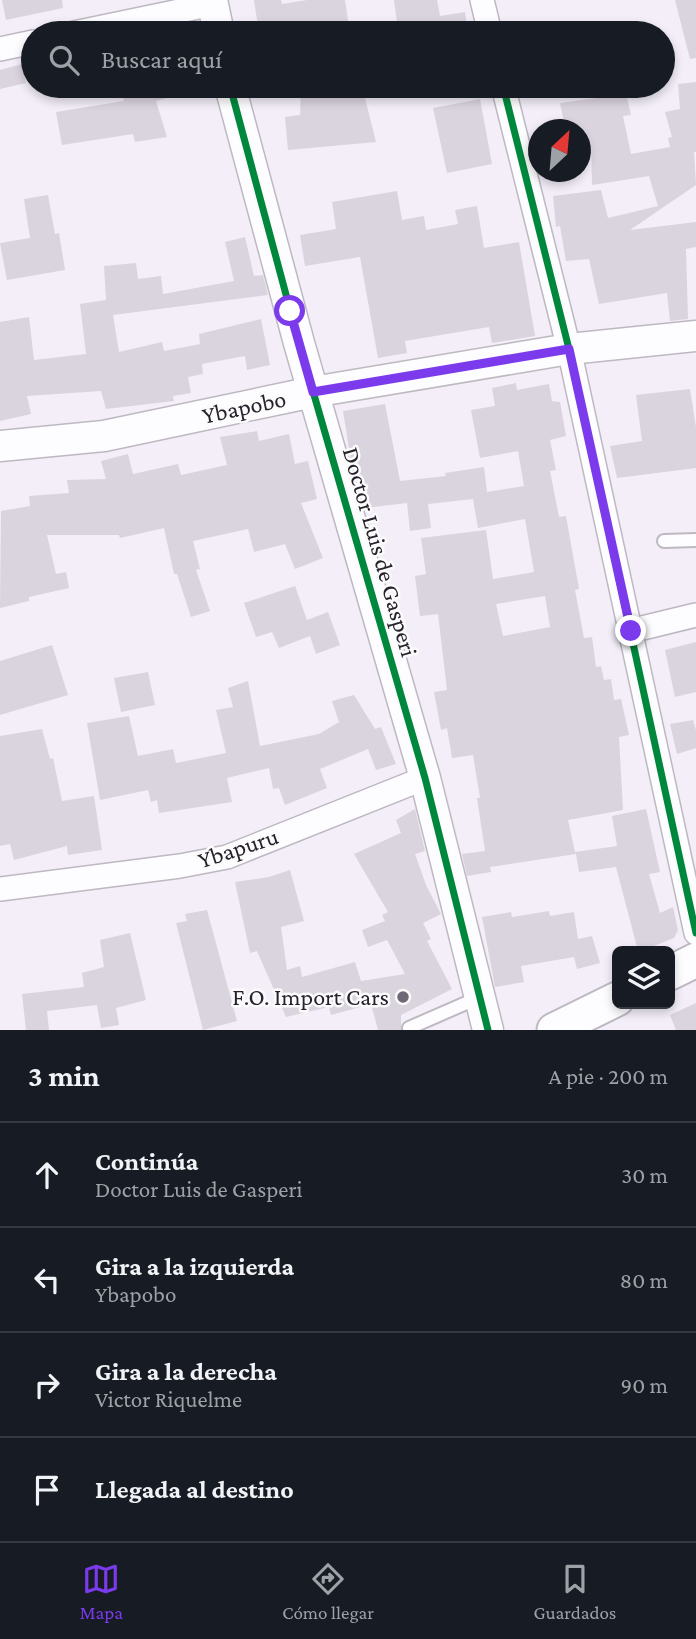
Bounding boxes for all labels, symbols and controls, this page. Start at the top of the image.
search box [21,21,675,98]
icon: search [45,41,83,79]
text: Buscar aquí [101,45,222,74]
north arrow [528,119,591,182]
route start [274,295,305,326]
street label: Ybapobo [200,384,288,429]
street label: Doctor Luis de Gasperi [338,444,423,660]
route end [615,615,646,646]
street label: Ybapuru [194,822,282,873]
map controls [612,946,675,1009]
button: layers [612,946,675,1009]
place label: F.O. Import Cars [232,983,389,1010]
marker: F.O. Import Cars [395,989,411,1005]
text: 3 min [28,1059,100,1092]
text: A pie · 200 m [549,1063,668,1089]
text: Continúa [95,1147,198,1176]
icon: ahead [28,1156,66,1194]
text: 30 m [621,1162,668,1188]
text: Doctor Luis de Gasperi [95,1176,303,1202]
text: Gira a la izquierda [95,1252,294,1281]
icon: left [28,1261,66,1299]
text: 80 m [620,1267,668,1293]
text: Ybapobo [95,1281,176,1307]
text: Gira a la derecha [95,1357,277,1386]
icon: right [28,1366,66,1404]
text: 90 m [621,1372,668,1398]
text: Victor Riquelme [95,1386,242,1412]
icon: arrive [28,1471,66,1509]
text: Llegada al destino [95,1475,294,1504]
tab: Mapa [80,1560,123,1623]
tab: Cómo llegar [282,1560,374,1623]
tab: Guardados [533,1560,616,1623]

